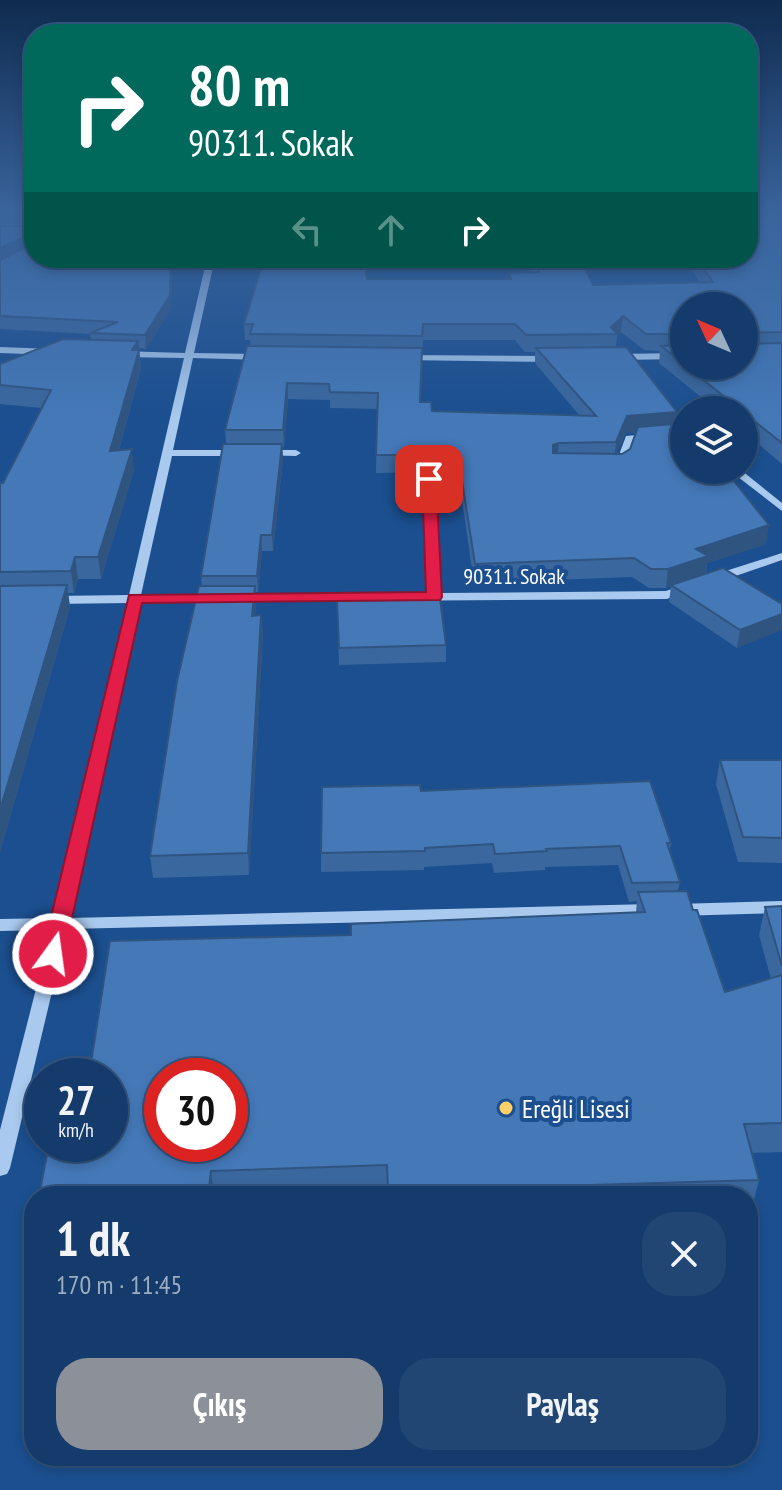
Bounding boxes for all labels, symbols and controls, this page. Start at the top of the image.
text: 80 m [188,49,290,121]
icon: right [56,56,160,160]
text: 90311. Sokak [188,119,354,166]
icon: left [285,208,329,252]
icon: ahead [369,208,413,252]
icon: right [453,208,497,252]
north arrow [670,292,758,380]
map controls [670,292,758,484]
button: layers [670,396,758,484]
pin [395,445,463,513]
icon: arrive [407,457,451,501]
street label: 90311. Sokak [463,562,565,590]
position arrow [11.0,912,95.0,996]
speed limit sign: 30 [144,1058,248,1162]
text: 27 [57,1074,95,1126]
place label: Ereğli Lisesi [522,1092,630,1125]
marker: Ereğli Lisesi [497,1099,515,1117]
text: km/h [58,1117,94,1143]
text: 1 dk [56,1207,130,1269]
button: close [642,1212,726,1296]
text: 170 m · 11:45 [56,1268,182,1301]
button: Çıkış [56,1358,383,1450]
button: Paylaş [399,1358,726,1450]

